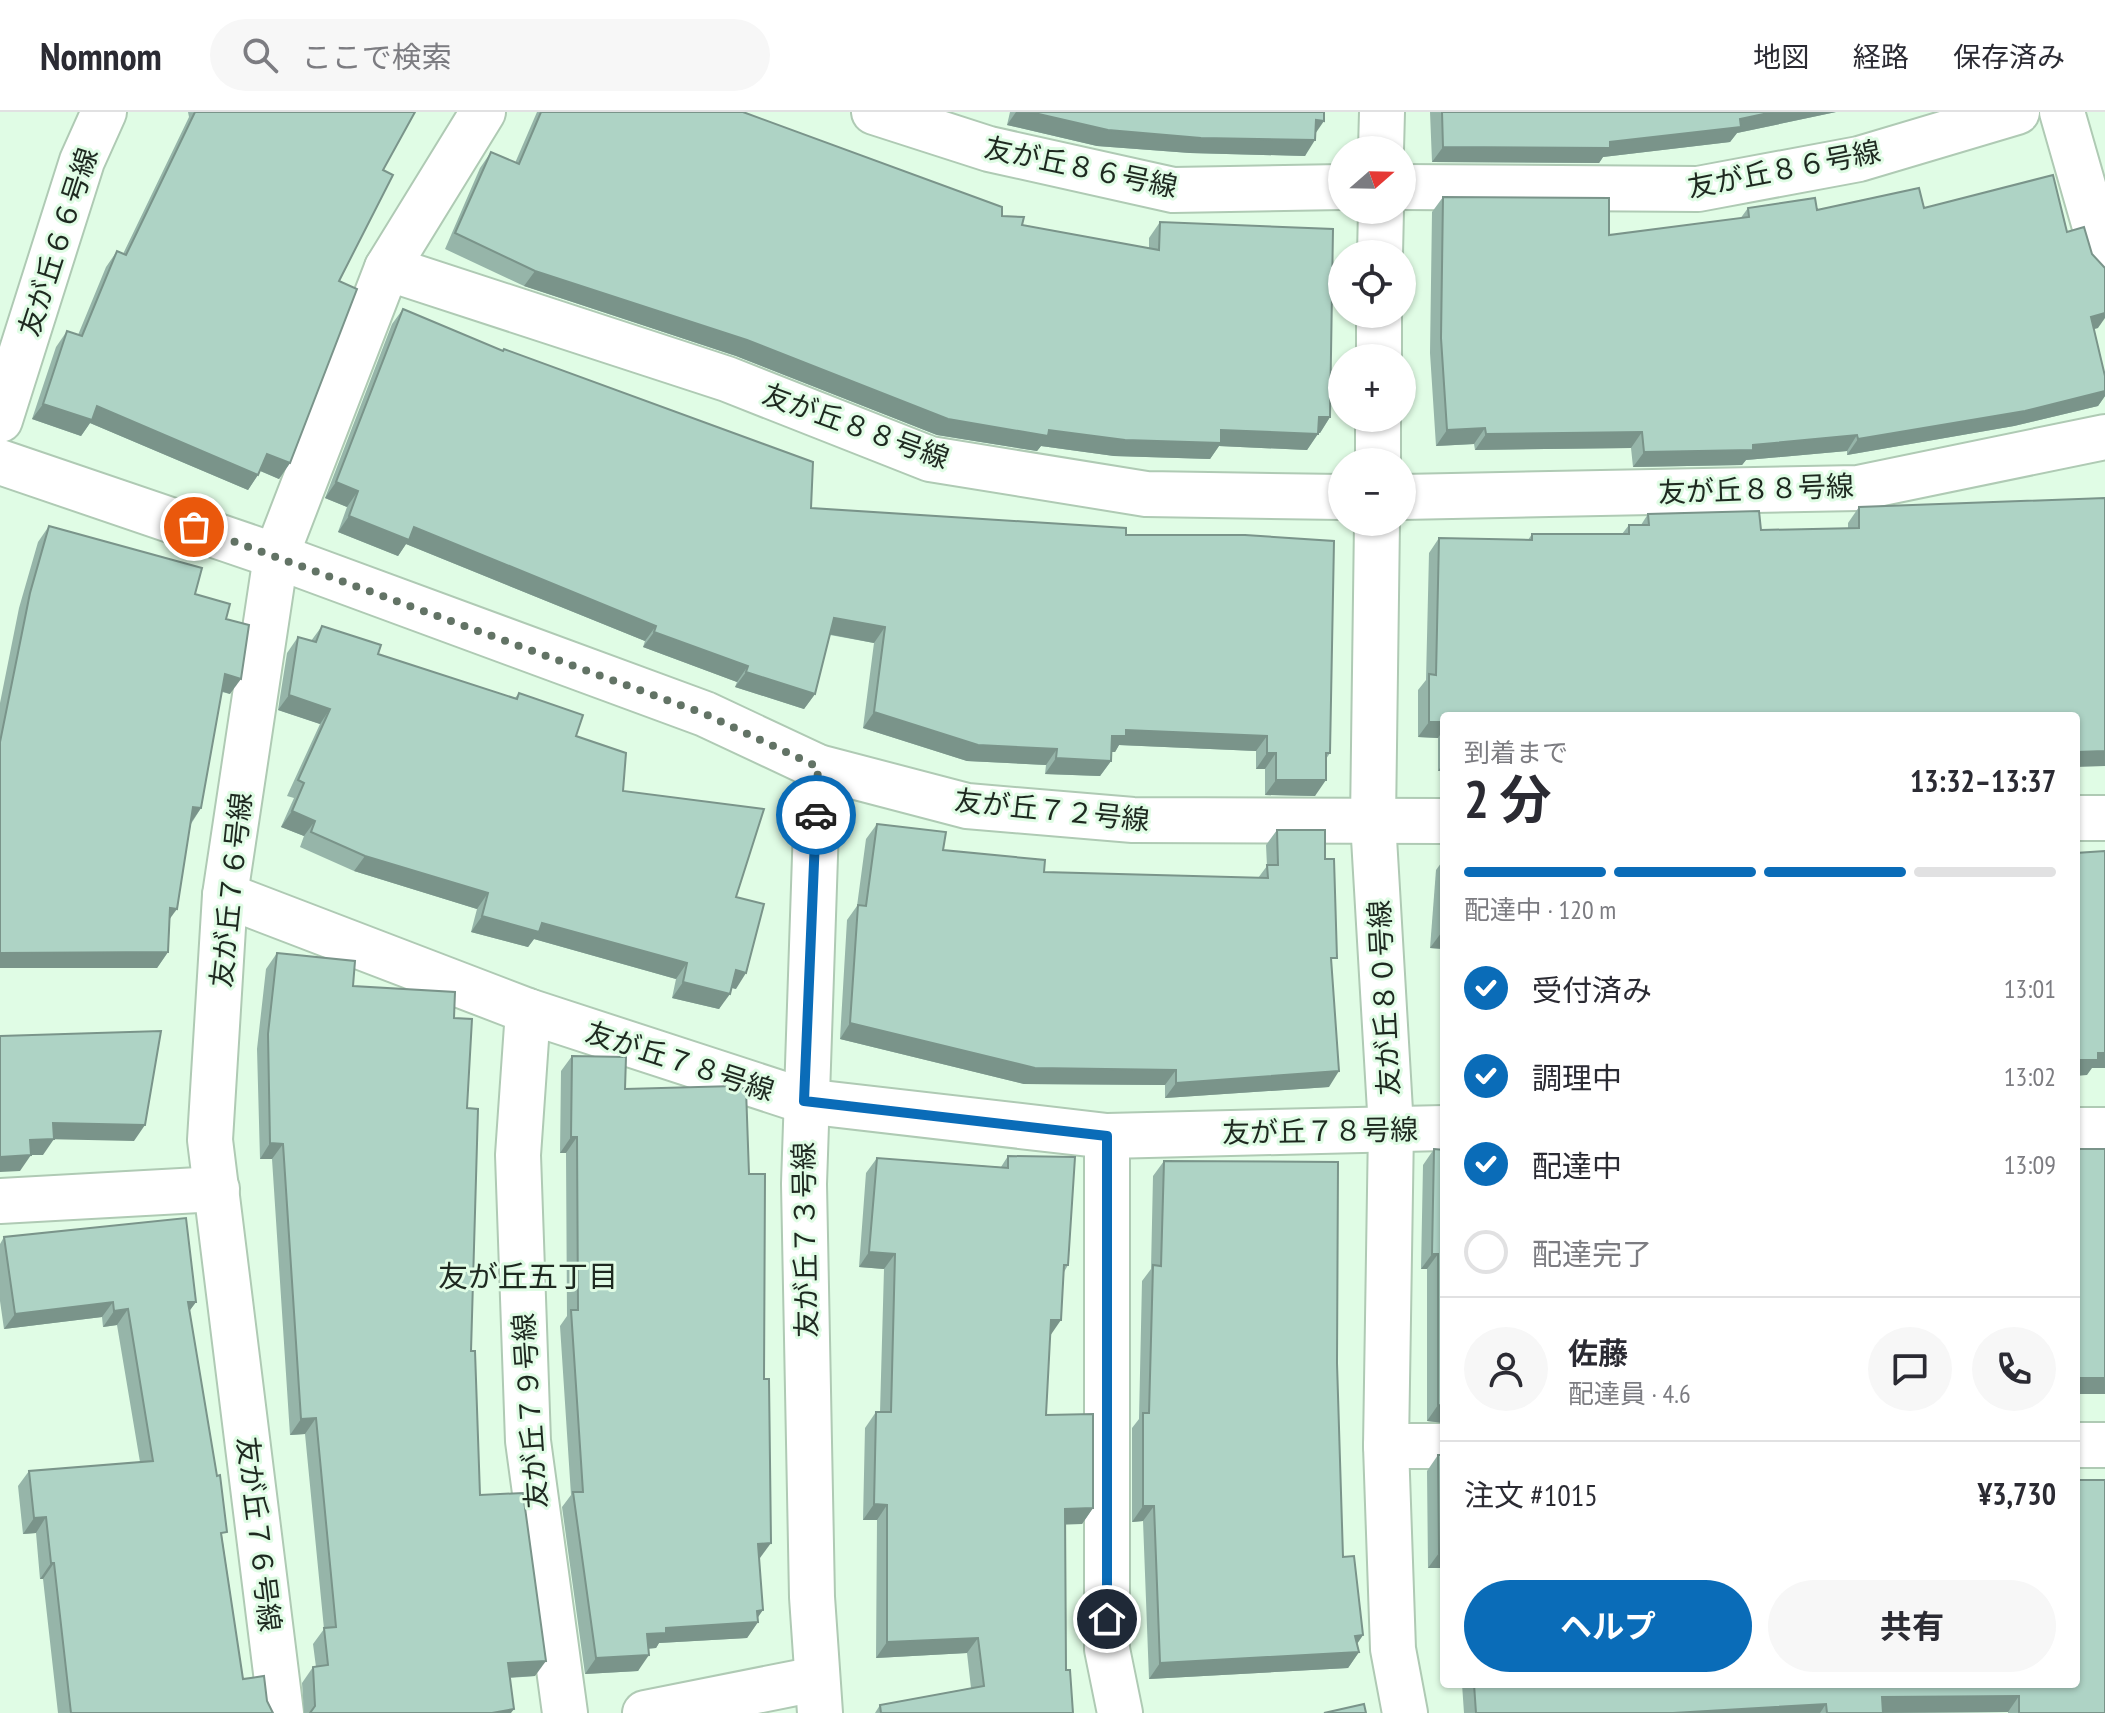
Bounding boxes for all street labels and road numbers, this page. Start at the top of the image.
street label: 友が丘８６号線 [981,128,1181,205]
street label: 友が丘８６号線 [1684,132,1884,205]
street label: 友が丘６６号線 [10,143,105,341]
street label: 友が丘８８号線 [758,375,955,476]
street label: 友が丘８８号線 [1657,467,1855,510]
street label: 友が丘７２号線 [953,781,1151,838]
street label: 友が丘７６号線 [202,791,259,989]
street label: 友が丘８０号線 [1360,899,1407,1097]
street label: 友が丘７８号線 [581,1013,779,1108]
street label: 友が丘７８号線 [1222,1110,1418,1151]
street label: 友が丘７３号線 [784,1142,825,1338]
street label: 友が丘７９号線 [504,1312,555,1510]
street label: 友が丘７６号線 [229,1434,290,1633]

